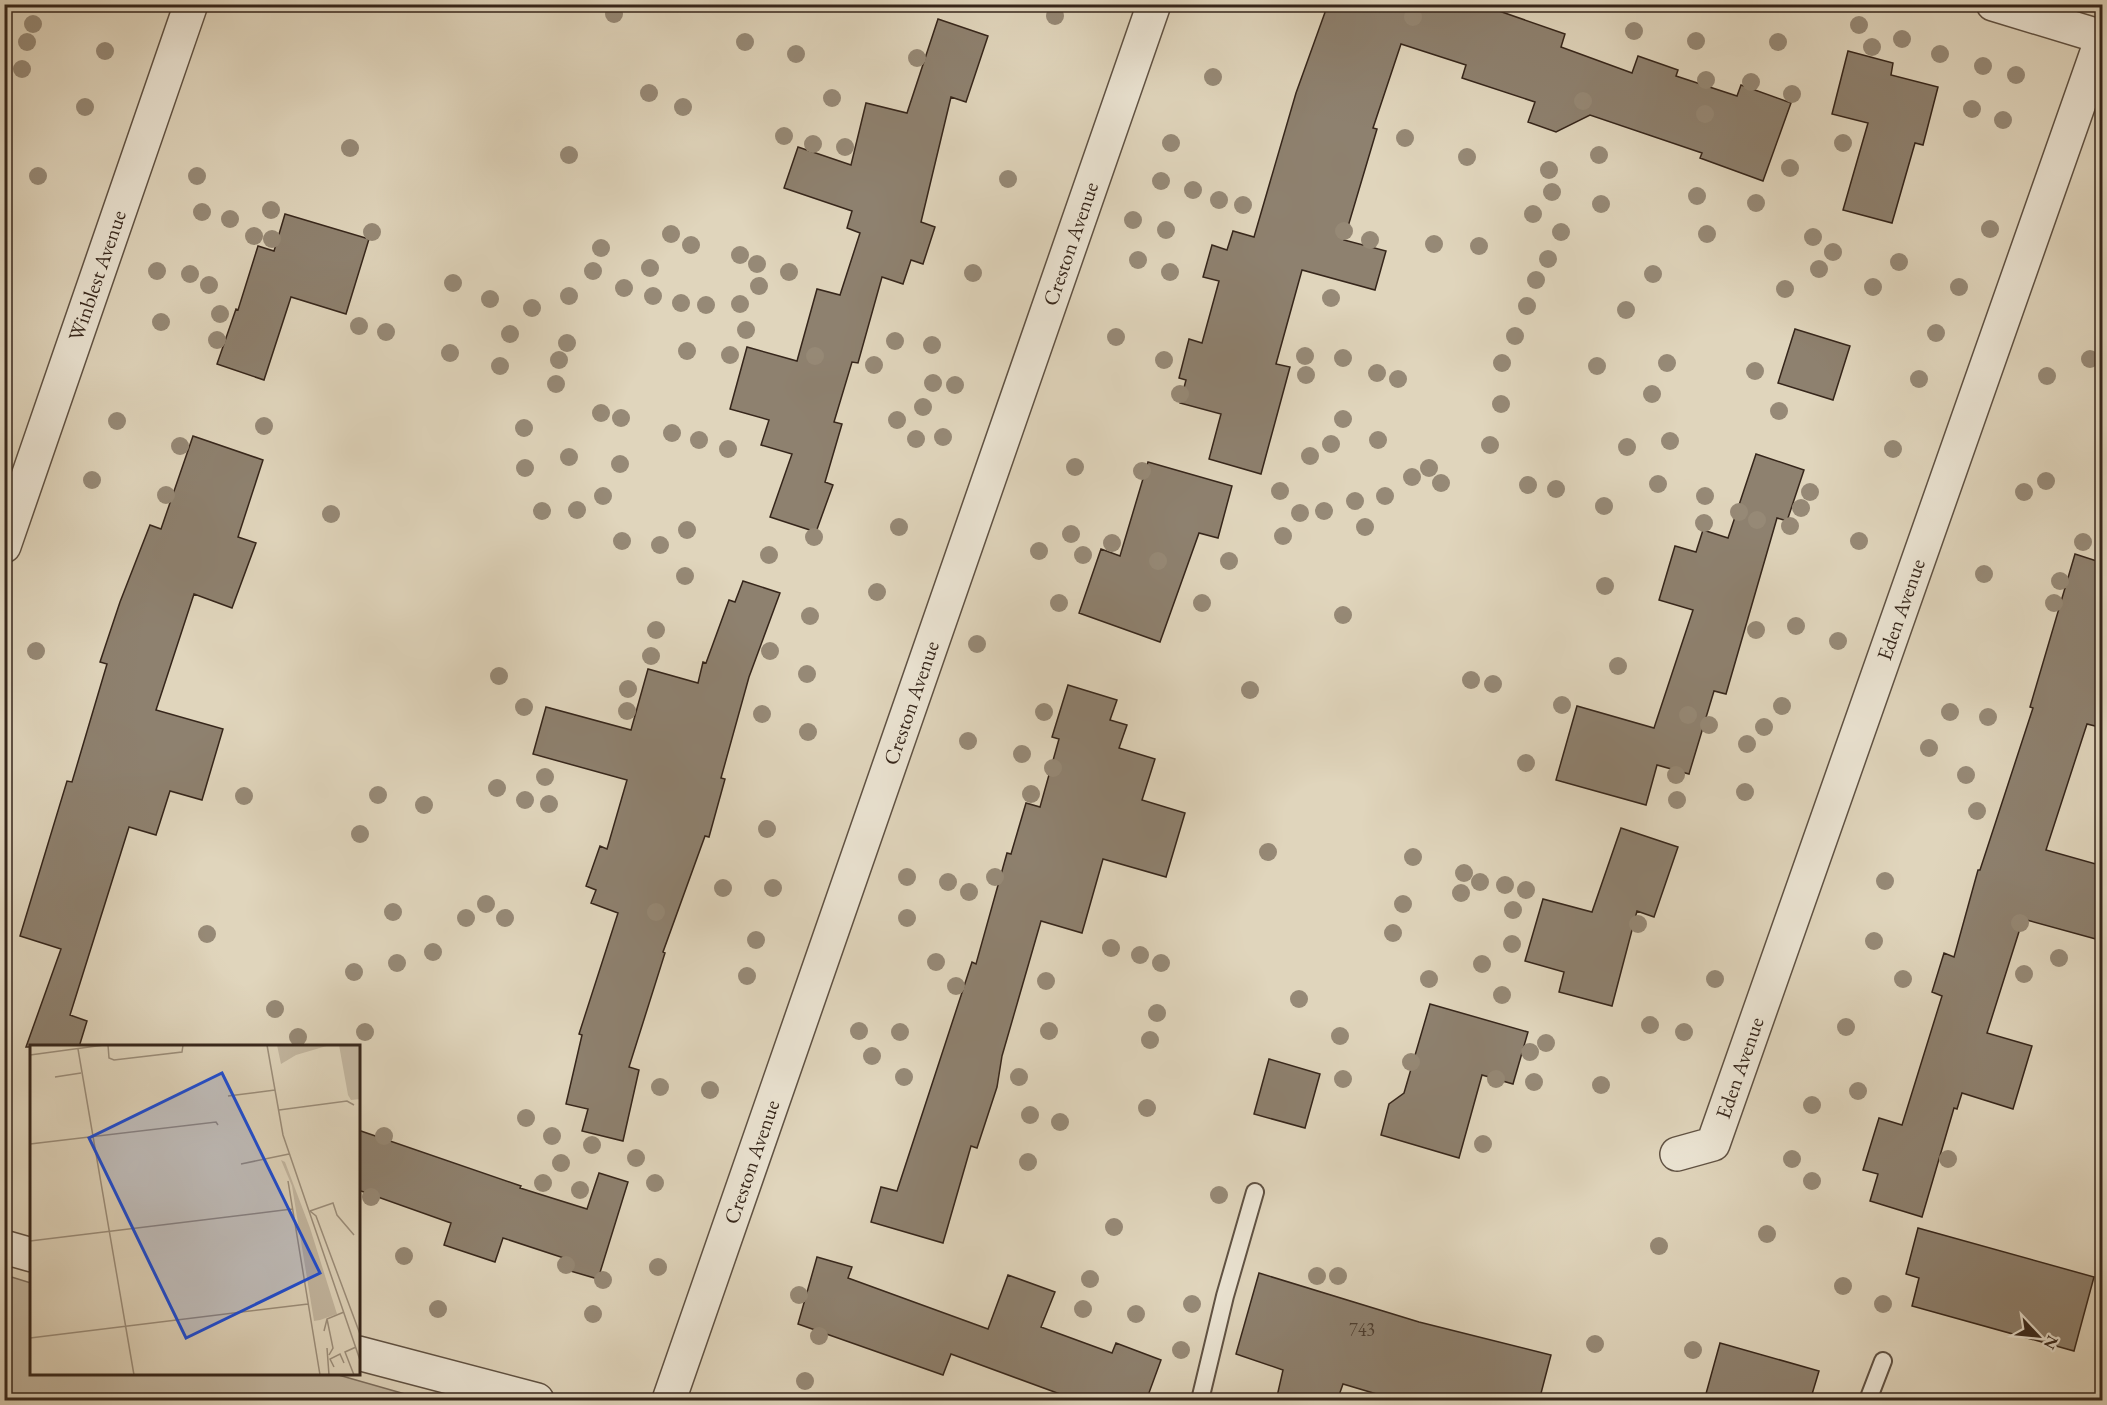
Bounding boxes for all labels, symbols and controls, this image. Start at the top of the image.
street label: Creston Avenue [1036,178,1104,309]
street label: Winblest Avenue [62,206,132,345]
street label: Eden Avenue [1870,555,1931,664]
street label: Creston Avenue [877,637,945,768]
street label: Eden Avenue [1709,1013,1770,1122]
inset map [30,1045,360,1375]
street label: Creston Avenue [717,1096,785,1227]
north arrow [2008,1306,2068,1366]
house number: 743 [1349,1318,1375,1341]
text: N [2039,1332,2063,1353]

